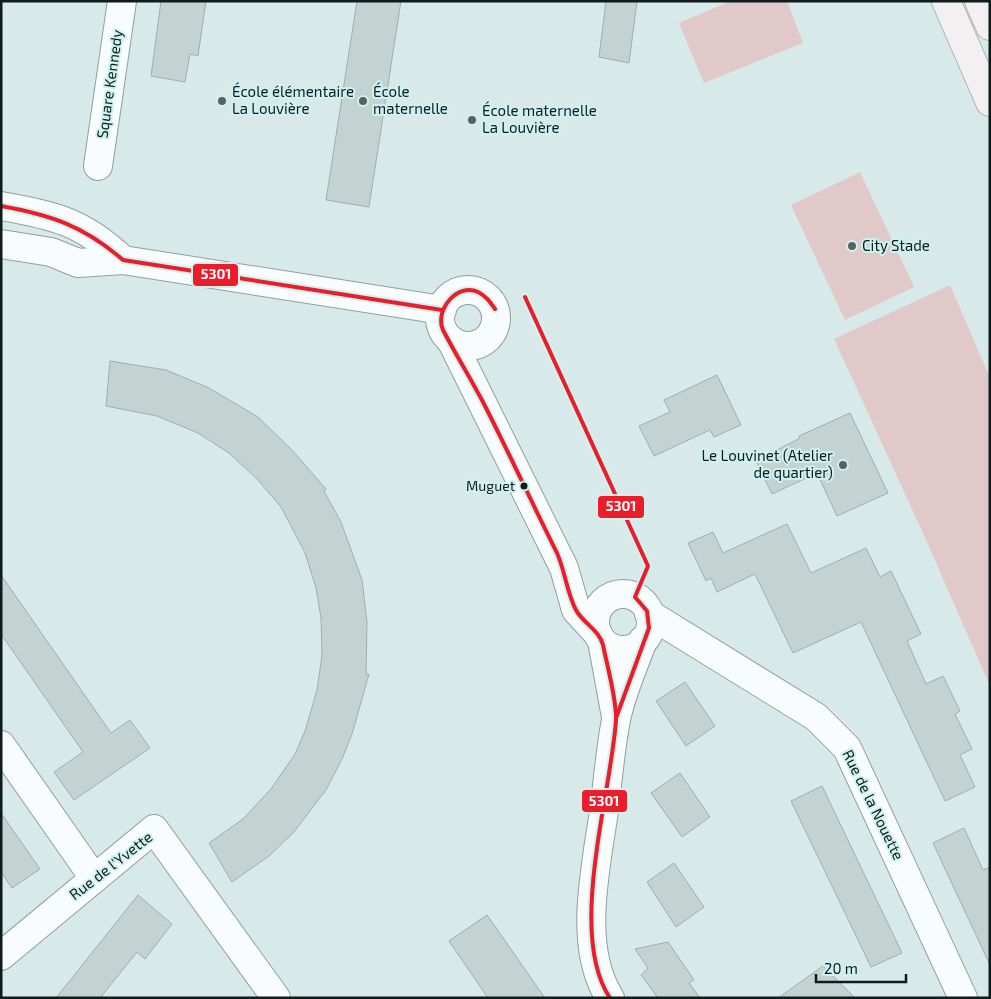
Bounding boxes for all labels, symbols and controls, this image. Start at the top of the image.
street label: Square Kennedy [92,28,126,139]
place label: École élémentaire La Louvière [232,82,354,117]
place label: École maternelle [373,82,448,117]
marker: École élémentaire La Louvière [216,95,228,107]
marker: École maternelle [357,95,369,107]
place label: École maternelle La Louvière [482,101,597,136]
marker: École maternelle La Louvière [466,114,478,126]
place label: City Stade [862,236,930,254]
marker: City Stade [846,240,858,252]
line badge: 5301 [192,263,239,287]
text: 5301 [201,265,231,282]
place label: Le Louvinet (Atelier de quartier) [701,446,833,481]
marker: Le Louvinet (Atelier de quartier) [837,459,849,471]
place label: Muguet [466,477,515,494]
marker: Muguet [519,481,529,491]
line badge: 5301 [597,495,645,519]
text: 5301 [606,497,636,514]
street label: Rue de la Nouette [839,746,908,863]
line badge: 5301 [581,789,628,813]
text: 5301 [589,792,619,809]
street label: Rue de l'Yvette [65,827,155,903]
scale bar [816,952,906,984]
text: 20 m [824,959,858,977]

